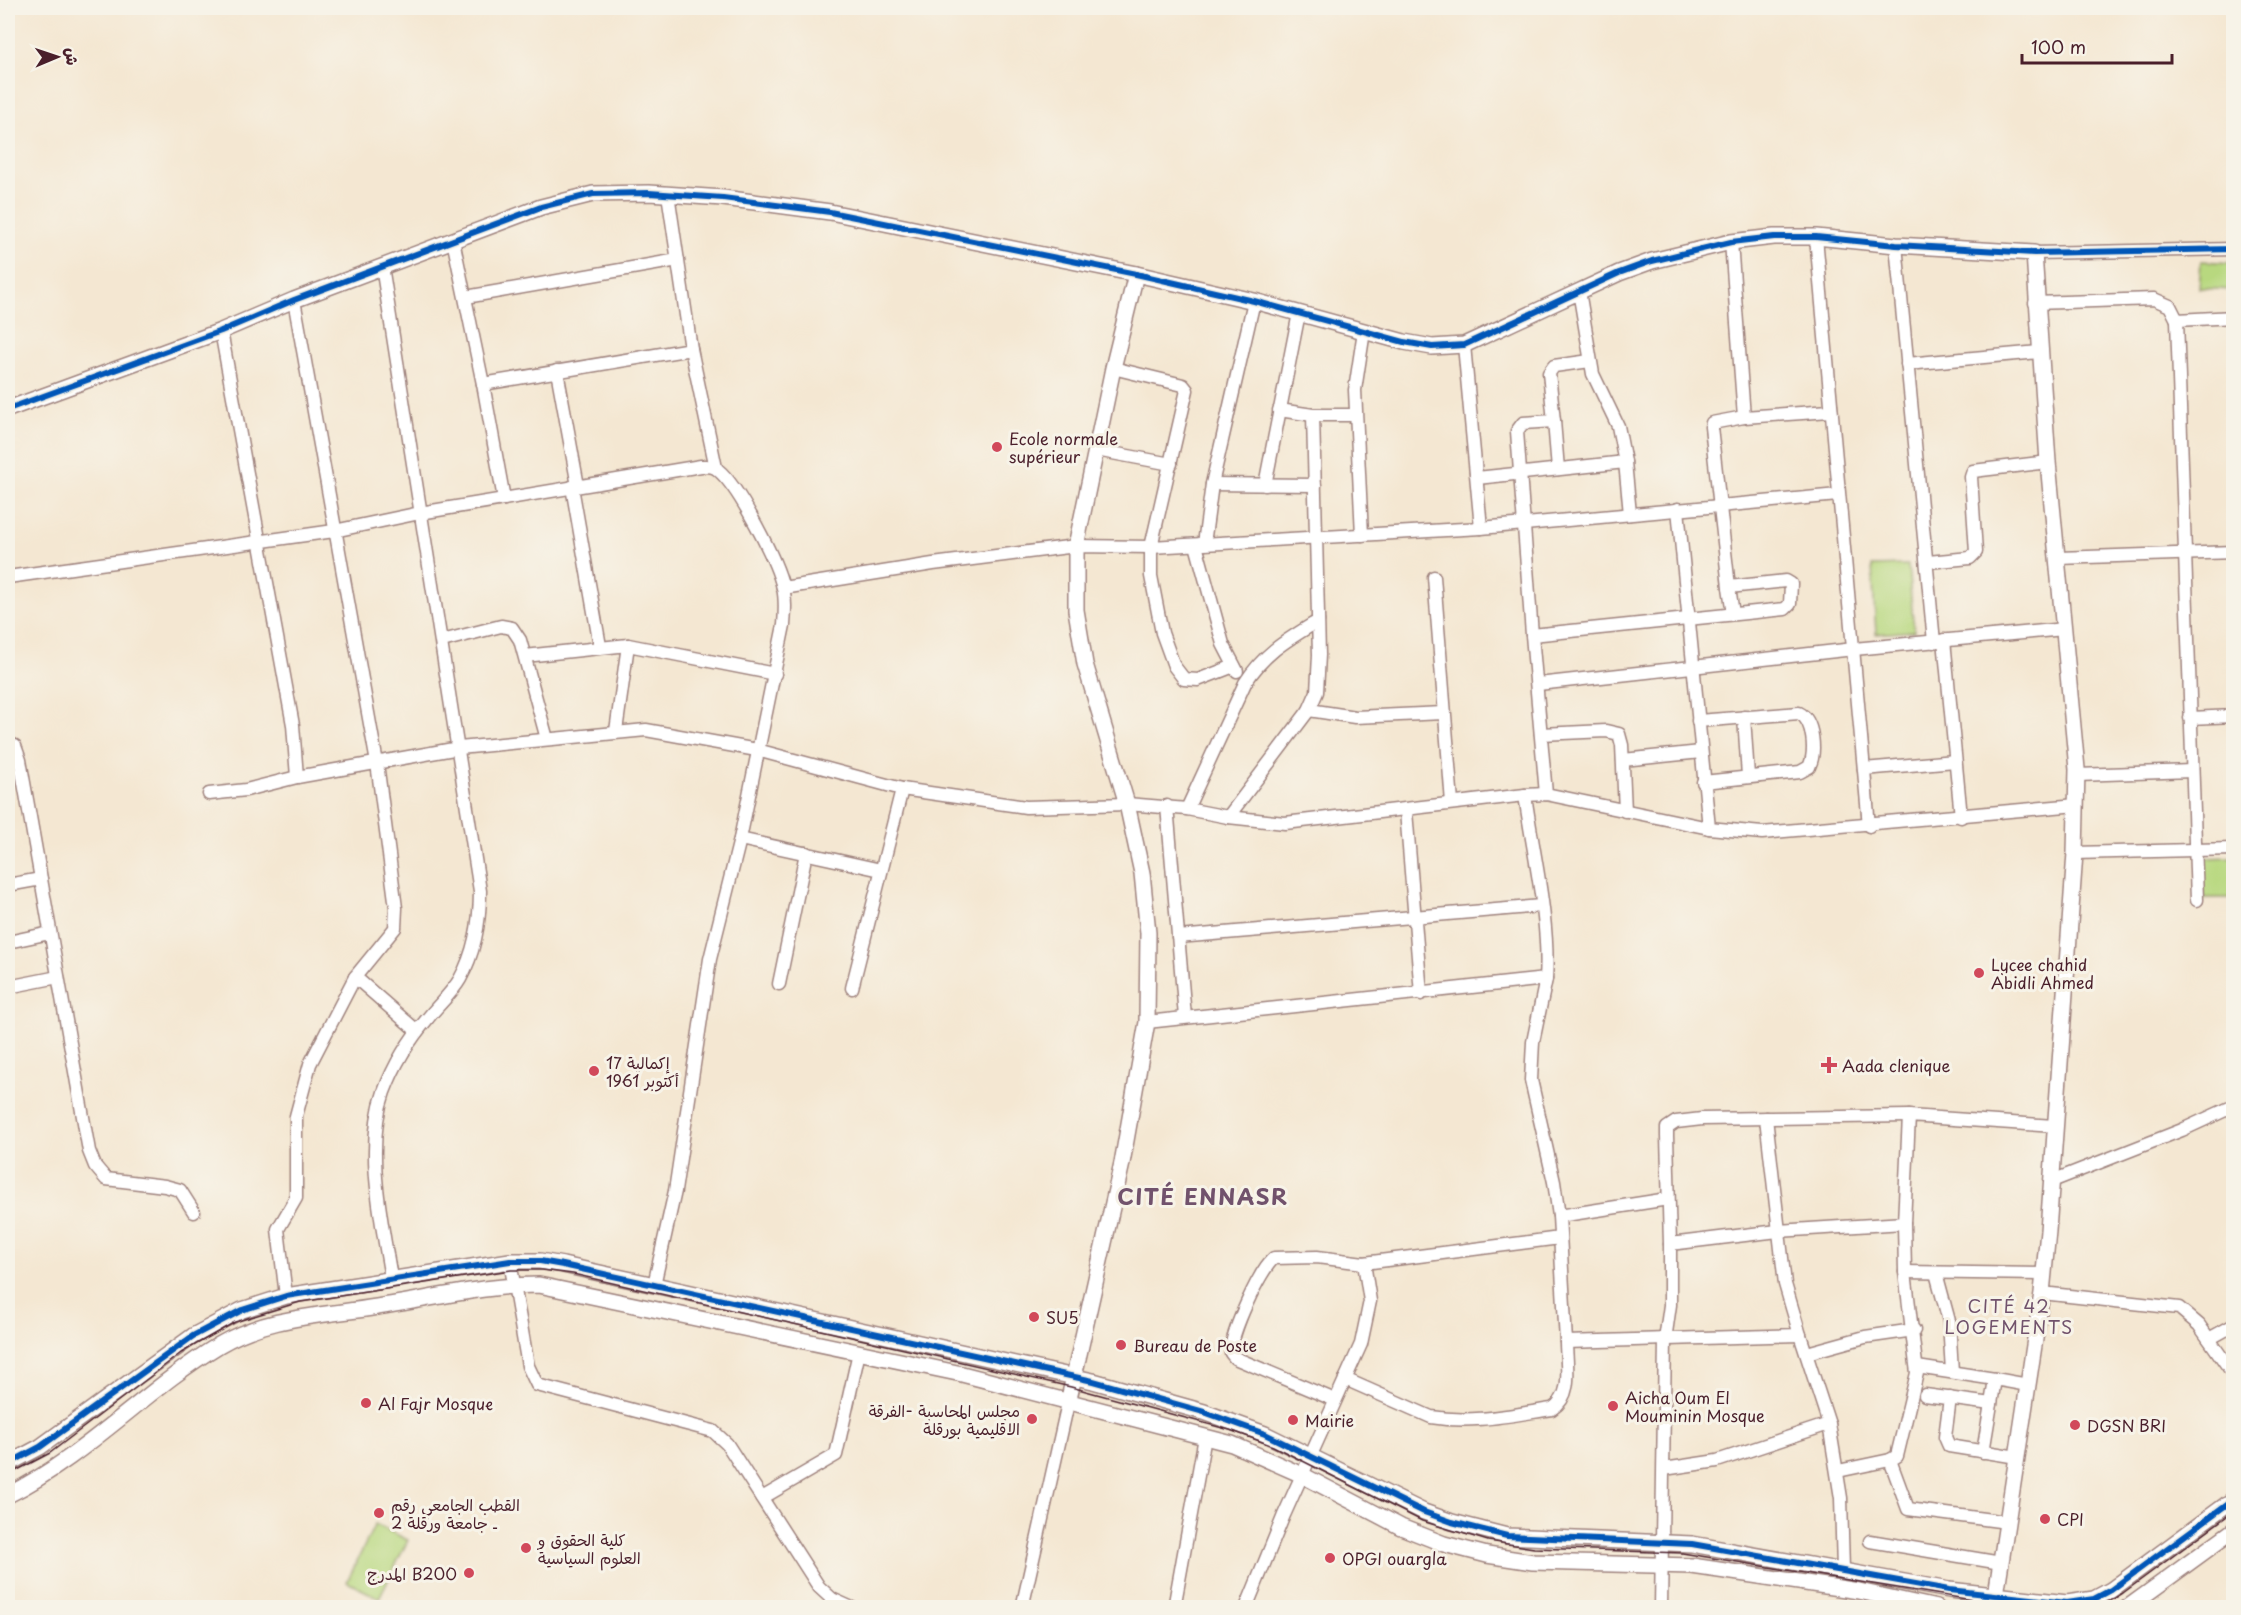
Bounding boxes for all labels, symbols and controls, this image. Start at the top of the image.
north arrow [27,27,87,87]
scale bar [2022,27,2172,65]
text: 100 m [2031,33,2086,60]
text: ش [61,47,85,66]
place label: Ecole normale supérieur [1009,426,1118,468]
marker: Ecole normale supérieur [990,440,1004,454]
place label: Lycee chahid Abidli Ahmed [1991,952,2094,994]
marker: Lycee chahid Abidli Ahmed [1972,966,1986,980]
place label: إكمالية 17 أكتوبر 1961 [606,1050,679,1092]
place label: Aada clenique [1842,1053,1951,1077]
marker: Aada clenique [1820,1056,1838,1074]
marker: إكمالية 17 أكتوبر 1961 [587,1064,601,1078]
district label: CITÉ ENNASR [1117,1179,1289,1212]
district label: CITÉ 42 LOGEMENTS [1944,1292,2074,1340]
place label: SU5 [1046,1305,1079,1329]
marker: SU5 [1027,1310,1041,1324]
place label: Bureau de Poste [1133,1333,1257,1357]
marker: Bureau de Poste [1114,1338,1128,1352]
place label: Aicha Oum El Mouminin Mosque [1625,1385,1765,1427]
place label: Al Fajr Mosque [378,1391,493,1415]
marker: Al Fajr Mosque [359,1396,373,1410]
place label: مجلس المحاسبة -الفرقة الاقليمية بورقلة [869,1398,1020,1440]
marker: Aicha Oum El Mouminin Mosque [1606,1399,1620,1413]
place label: Mairie [1305,1408,1354,1432]
marker: مجلس المحاسبة -الفرقة الاقليمية بورقلة [1025,1412,1039,1426]
marker: Mairie [1286,1413,1300,1427]
place label: DGSN BRI [2087,1413,2166,1437]
marker: DGSN BRI [2068,1418,2082,1432]
place label: القطب الجامعي رقم 2 ـ جامعة ورقلة [391,1492,520,1534]
marker: القطب الجامعي رقم 2 ـ جامعة ورقلة [372,1506,386,1520]
place label: CPI [2057,1507,2084,1531]
marker: CPI [2038,1512,2052,1526]
place label: كلية الحقوق و العلوم السياسية [536,1527,641,1571]
marker: كلية الحقوق و العلوم السياسية [519,1541,533,1555]
place label: OPGI ouargla [1342,1546,1447,1570]
marker: OPGI ouargla [1323,1551,1337,1565]
place label: المدرج B200 [367,1561,457,1585]
marker: المدرج B200 [462,1566,476,1580]

